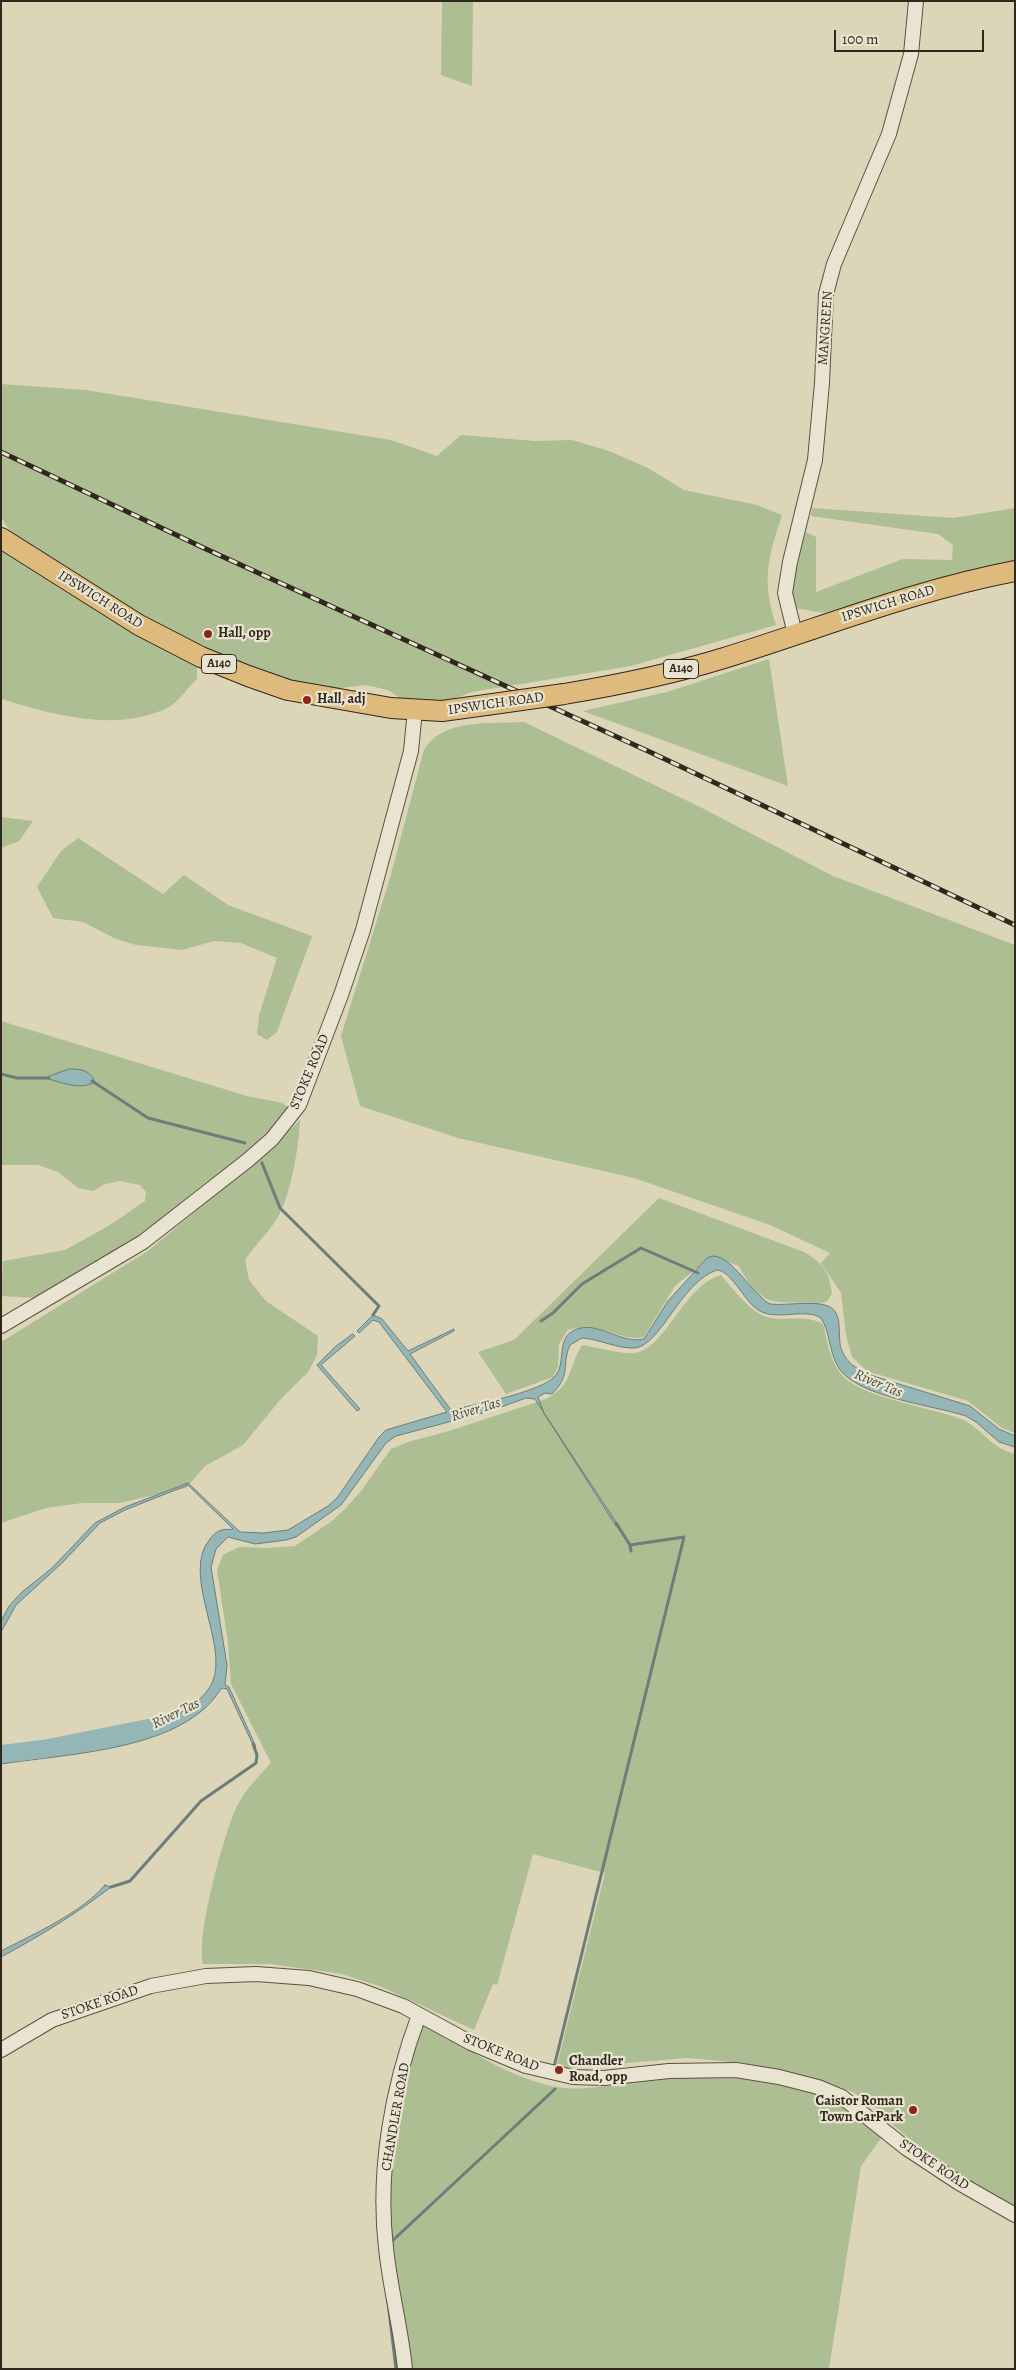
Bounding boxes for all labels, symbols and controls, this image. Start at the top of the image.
scale bar [836,20,986,52]
text: 100 m [842,29,879,49]
street label: MANGREEN [815,290,837,366]
street label: IPSWICH ROAD [55,567,145,633]
street label: IPSWICH ROAD [839,582,937,626]
place label: Hall, opp [218,626,271,642]
marker: Hall, opp [202,628,214,640]
road number: A140 [202,654,236,674]
road number: A140 [664,660,698,679]
street label: IPSWICH ROAD [447,689,545,719]
place label: Hall, adj [317,692,366,708]
marker: Hall, adj [301,694,313,706]
street label: STOKE ROAD [287,1032,333,1112]
water label: River Tas [851,1366,905,1402]
water label: River Tas [449,1394,503,1426]
water label: River Tas [149,1695,203,1733]
street label: STOKE ROAD [59,1982,141,2024]
street label: STOKE ROAD [461,2030,541,2076]
place label: Chandler Road, opp [569,2054,628,2086]
street label: CHANDLER ROAD [378,2062,414,2172]
marker: Chandler Road, opp [553,2064,565,2076]
place label: Caistor Roman Town CarPark [816,2094,903,2126]
marker: Caistor Roman Town CarPark [907,2104,919,2116]
street label: STOKE ROAD [896,2136,972,2194]

